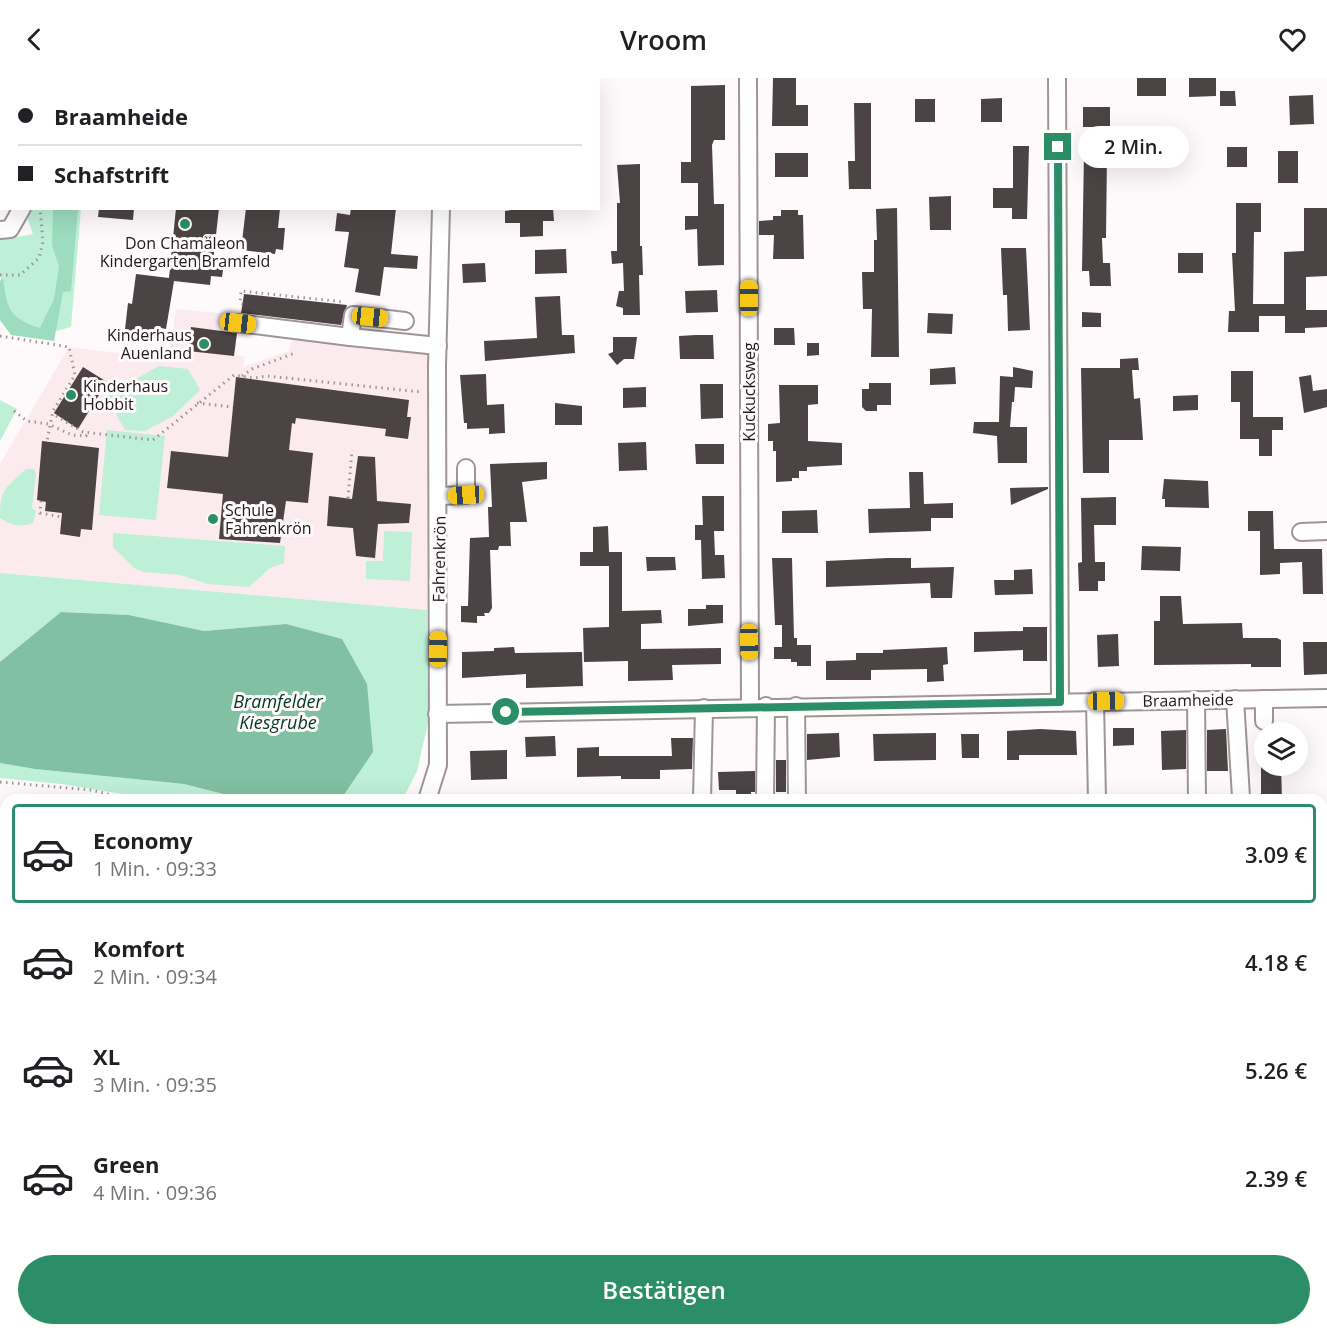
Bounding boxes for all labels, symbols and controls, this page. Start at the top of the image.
text: Vroom [620,21,707,58]
icon: back [18,23,51,56]
icon: heart [1276,23,1309,56]
text: Braamheide [54,101,188,131]
callout: 2 Min. [1079,126,1190,168]
route end [1044,133,1071,160]
text: 2 Min. [1104,133,1163,160]
text: Schafstrift [54,159,169,189]
marker: Don Chamäleon Kindergarten Bramfeld [178,217,192,231]
place label: Don Chamäleon Kindergarten Bramfeld [100,232,270,272]
car [740,280,758,316]
car [351,306,389,328]
car [219,312,257,334]
place label: Kinderhaus Auenland [107,324,192,364]
marker: Kinderhaus Auenland [197,337,211,351]
street label: Kuckucksweg [738,342,760,442]
place label: Kinderhaus Hobbit [83,375,168,415]
marker: Kinderhaus Hobbit [64,388,78,402]
car [448,485,484,505]
place label: Schule Fahrenkrön [225,499,312,539]
marker: Schule Fahrenkrön [206,512,220,526]
street label: Fahrenkrön [427,515,451,603]
car [740,624,758,660]
car [429,631,447,667]
street label: Braamheide [1142,688,1234,712]
water label: Bramfelder Kiesgrube [233,689,324,734]
car [1088,692,1124,710]
route start [492,698,519,725]
map controls [1254,722,1308,776]
button: layers [1254,722,1308,776]
text: Economy [93,825,192,855]
icon: car [21,827,75,881]
text: 3.09 € [1245,839,1307,869]
text: 1 Min. · 09:33 [93,855,217,882]
text: Komfort [93,933,185,963]
icon: car [21,935,75,989]
text: 4.18 € [1245,947,1307,977]
text: 2 Min. · 09:34 [93,963,217,990]
text: XL [93,1041,120,1071]
icon: car [21,1043,75,1097]
text: 5.26 € [1245,1055,1307,1085]
text: 3 Min. · 09:35 [93,1071,217,1098]
text: Green [93,1149,159,1179]
icon: car [21,1151,75,1205]
text: 2.39 € [1245,1163,1307,1193]
text: 4 Min. · 09:36 [93,1179,217,1206]
button: Bestätigen [18,1255,1310,1324]

